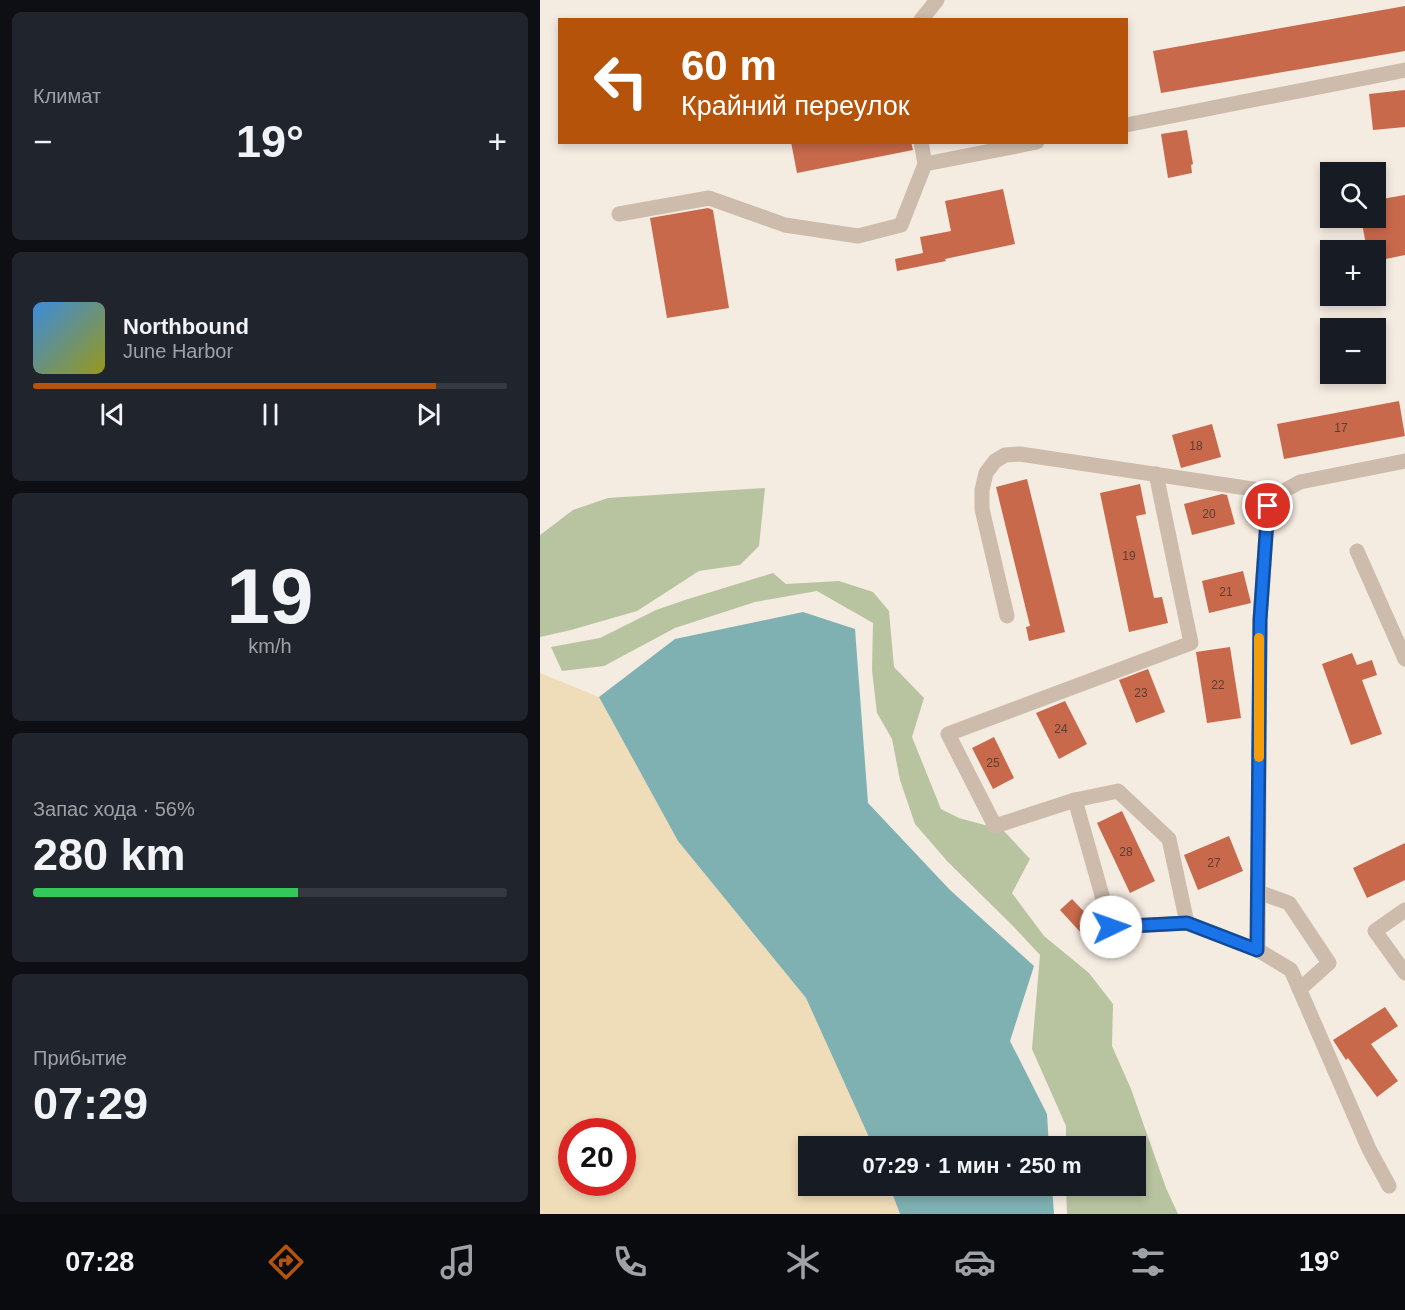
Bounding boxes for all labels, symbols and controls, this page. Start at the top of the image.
icon: left [582,42,660,120]
text: 60 m [681,42,777,89]
text: Климат [33,85,101,107]
text: Крайний переулок [681,91,910,121]
text: 19° [236,116,304,167]
text: − [33,123,52,160]
text: + [488,123,507,160]
map controls [1320,162,1386,384]
button: search [1320,162,1386,228]
button: + [1320,240,1386,306]
text: Northbound [123,314,249,339]
button: − [1320,318,1386,384]
text: June Harbor [123,340,233,362]
icon: previous [96,398,129,431]
icon: pause [254,398,287,431]
icon: next [412,398,445,431]
house number: 17 [1334,421,1348,435]
house number: 18 [1189,439,1203,453]
pin [1242,480,1293,531]
icon: arrive [1251,489,1284,522]
house number: 20 [1202,507,1216,521]
house number: 19 [1122,549,1136,563]
text: 19 [227,552,313,640]
house number: 21 [1219,585,1233,599]
text: km/h [248,635,292,657]
house number: 22 [1211,678,1225,692]
house number: 23 [1134,686,1148,700]
house number: 24 [1054,722,1068,736]
house number: 25 [986,756,1000,770]
text: Запас хода · 56% [33,798,195,820]
text: 280 km [33,829,186,880]
house number: 28 [1119,845,1133,859]
house number: 27 [1207,856,1221,870]
position arrow [1079,895,1143,959]
text: Прибытие [33,1047,127,1069]
text: 07:29 [33,1078,148,1129]
speed limit sign: 20 [558,1118,636,1196]
text: 07:29 · 1 мин · 250 m [862,1153,1082,1178]
icon: directions [265,1241,307,1283]
icon: music [437,1241,479,1283]
icon: phone [609,1241,651,1283]
icon: climate [782,1241,824,1283]
icon: car [954,1241,996,1283]
icon: filters [1127,1241,1169,1283]
text: 07:28 [65,1247,134,1277]
text: 19° [1299,1247,1340,1277]

